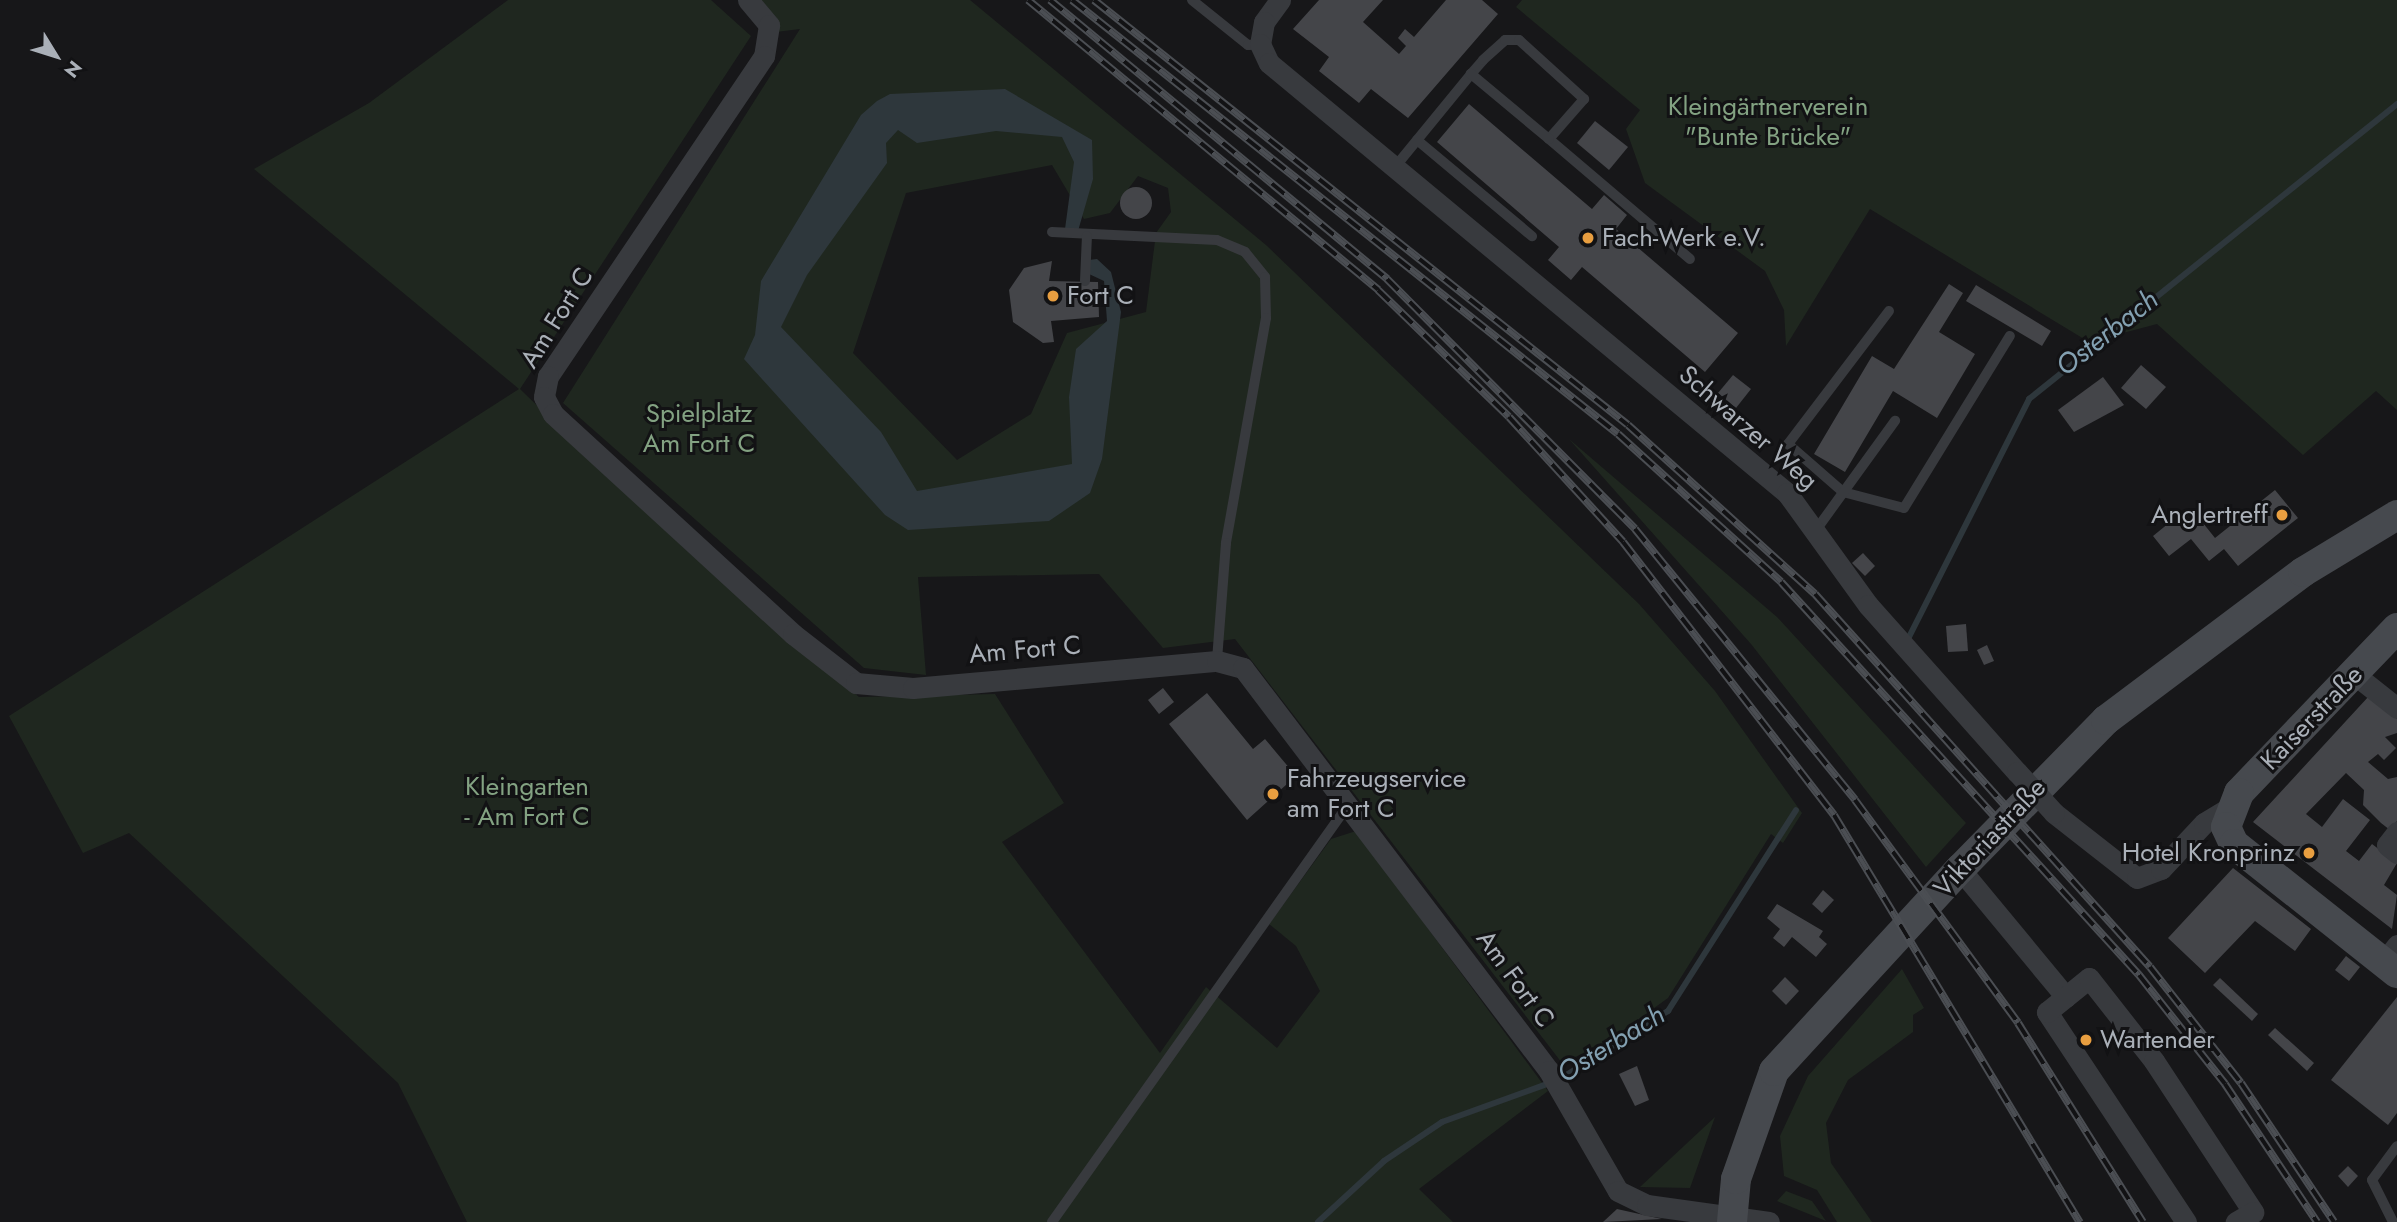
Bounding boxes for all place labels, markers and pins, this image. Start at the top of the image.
place label: Fach-Werk e.V. [1602,222,1766,254]
marker: Fach-Werk e.V. [1580,230,1596,246]
place label: Fort C [1067,280,1134,312]
marker: Fort C [1045,288,1061,304]
place label: Anglertreff [2151,499,2268,531]
marker: Anglertreff [2274,507,2290,523]
place label: Fahrzeugservice am Fort C [1287,763,1466,824]
marker: Fahrzeugservice am Fort C [1265,786,1281,802]
place label: Hotel Kronprinz [2122,837,2295,869]
marker: Hotel Kronprinz [2301,845,2317,861]
place label: Wartender [2100,1024,2215,1056]
marker: Wartender [2078,1032,2094,1048]

